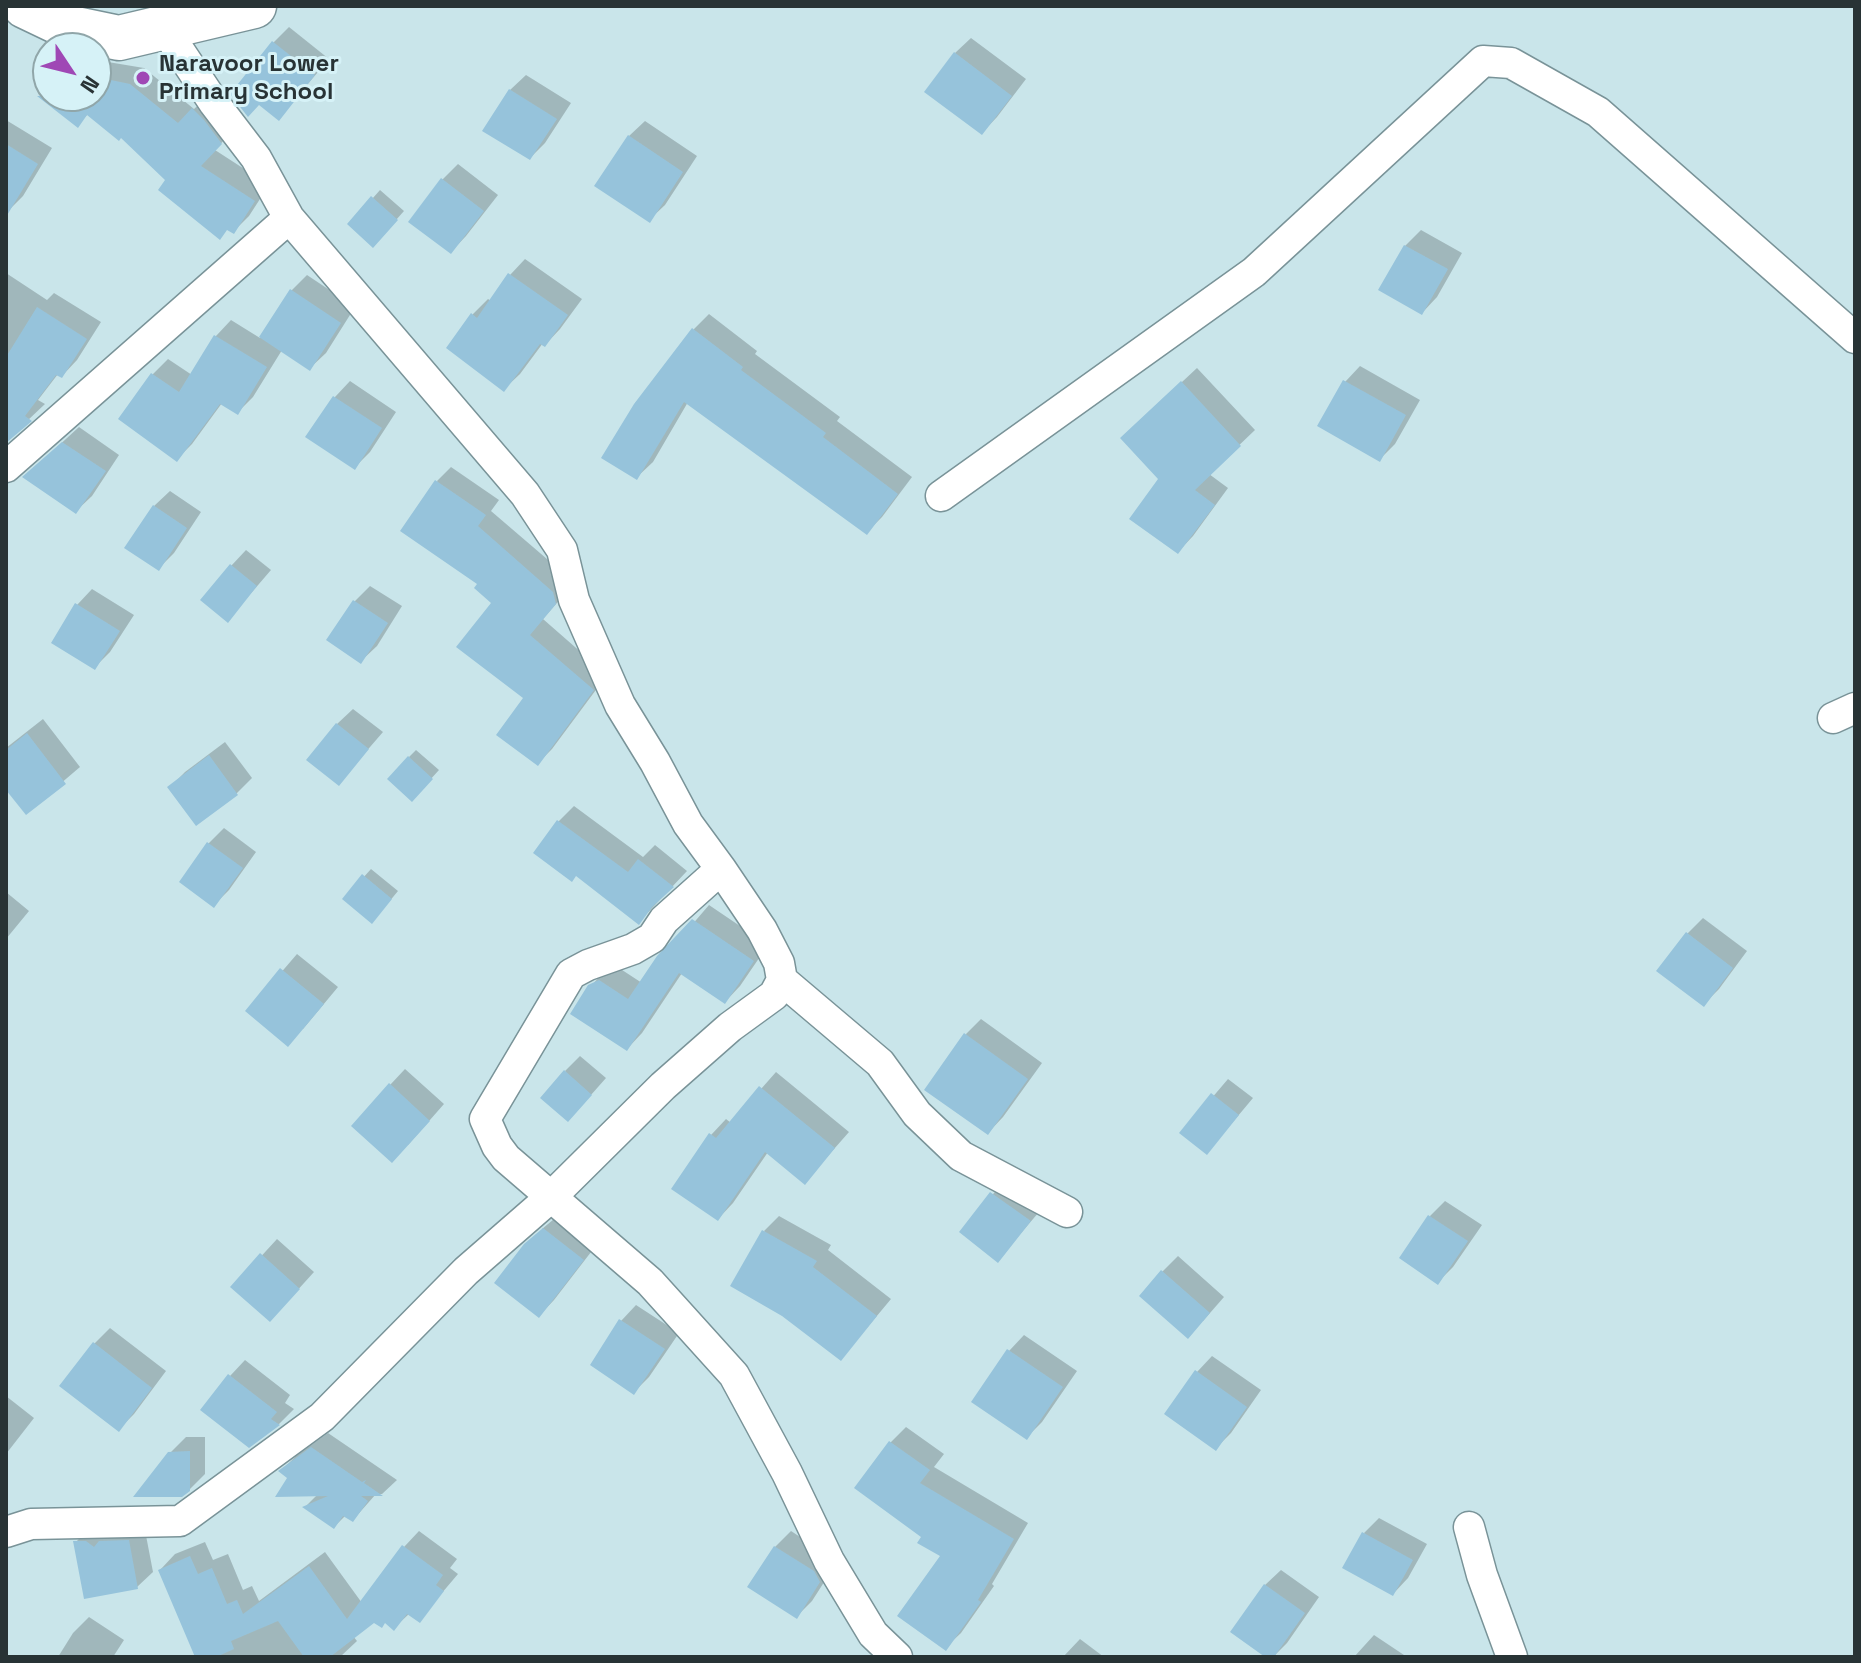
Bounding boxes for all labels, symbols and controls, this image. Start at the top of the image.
north arrow [32,32,112,112]
place label: Naravoor Lower Primary School [159,50,339,106]
marker: Naravoor Lower Primary School [134,69,152,87]
text: N [74,71,106,99]

